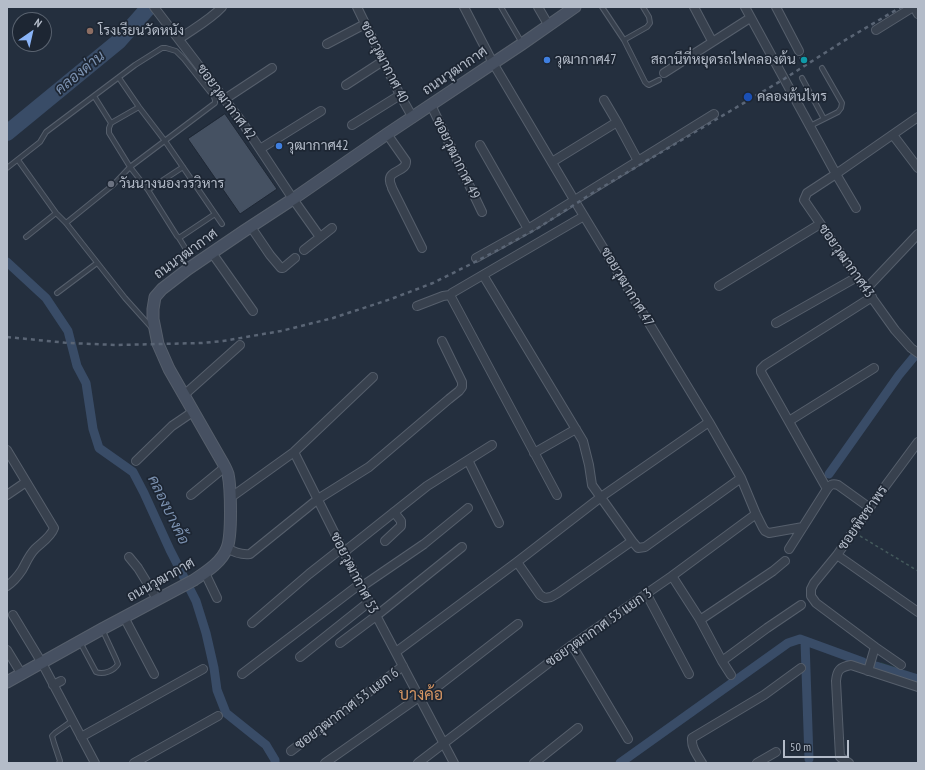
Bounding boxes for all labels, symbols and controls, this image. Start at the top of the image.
north arrow [12,12,52,52]
text: N [32,15,45,30]
street label: ซอยวุฒากาศ 40 [356,18,412,106]
place label: โรงเรียนวัดหนัง [98,23,184,39]
marker: โรงเรียนวัดหนัง [85,26,95,36]
street label: ถนนวุฒากาศ [419,43,491,99]
water label: คลองด่าน [51,47,109,99]
place label: วุฒากาศ47 [555,52,616,68]
place label: สถานีที่หยุดรถไฟคลองต้น [651,52,796,68]
marker: วุฒากาศ47 [542,55,552,65]
marker: สถานีที่หยุดรถไฟคลองต้น [799,55,809,65]
street label: ซอยวุฒากาศ 42 [193,61,259,143]
place label: คลองต้นไทร [757,89,827,105]
marker: คลองต้นไทร [742,91,754,103]
street label: ซอยวุฒากาศ 49 [429,114,483,202]
place label: วุฒากาศ42 [287,138,348,154]
marker: วุฒากาศ42 [274,141,284,151]
place label: วันนางนองวรวิหาร [119,176,224,192]
marker: วันนางนองวรวิหาร [106,179,116,189]
street label: ซอยวุฒากาศ43 [814,221,878,301]
street label: ถนนวุฒากาศ [151,225,221,283]
street label: ซอยวุฒากาศ 47 [597,244,657,330]
water label: คลองบางค้อ [143,472,193,548]
street label: ซอยพิชชาพร [834,482,892,554]
street label: ซอยวุฒากาศ 53 [326,529,382,617]
street label: ถนนวุฒากาศ [124,555,198,605]
street label: ซอยวุฒากาศ 53 แยก 3 [543,585,655,671]
street label: ซอยวุฒากาศ 53 แยก 6 [292,664,402,754]
district label: บางค้อ [399,685,443,705]
scale bar [785,732,851,758]
text: 50 m [790,739,811,754]

